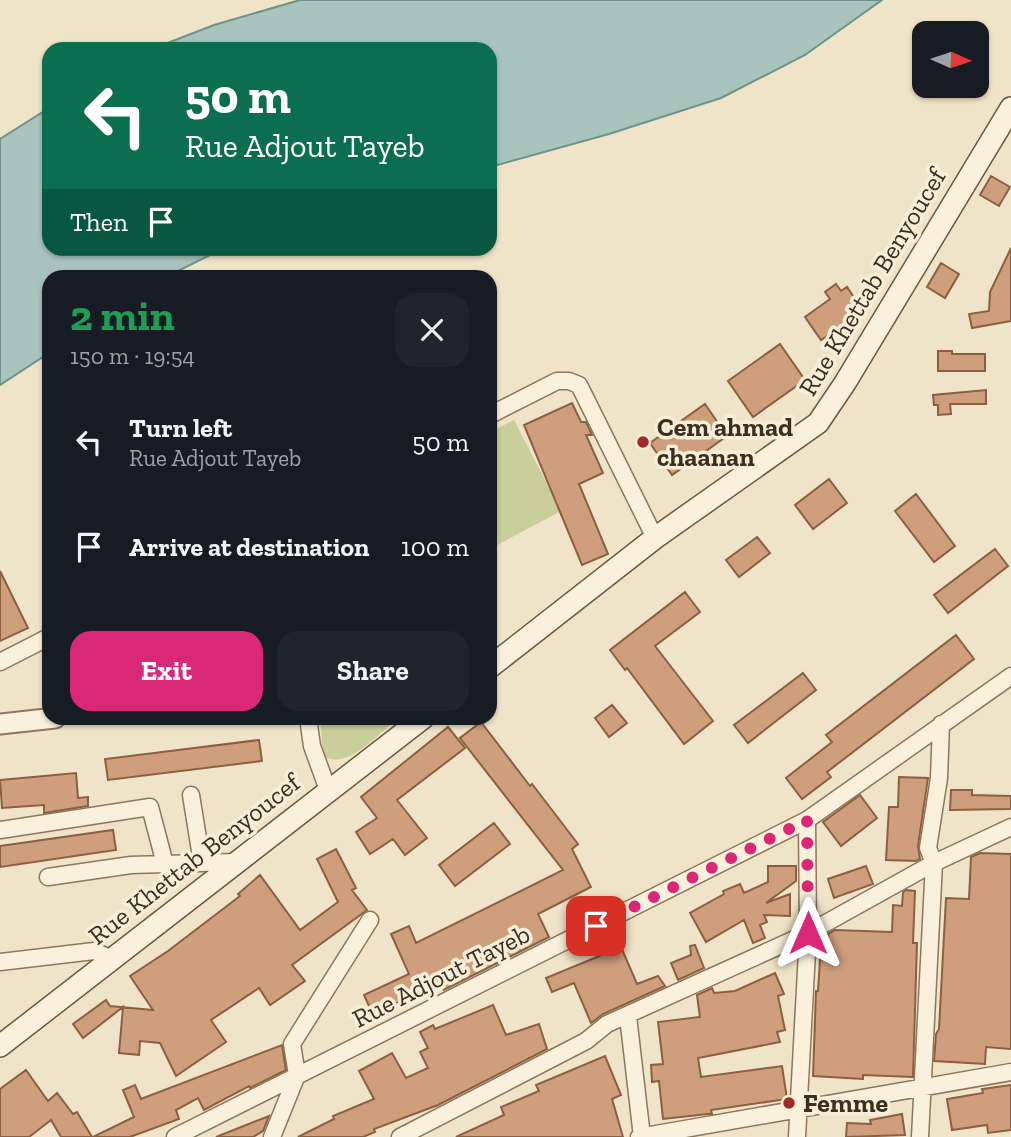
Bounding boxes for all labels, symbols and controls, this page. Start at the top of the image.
north arrow [912,21,989,98]
map controls [912,21,989,98]
text: 50 m [185,67,291,126]
icon: left [70,70,161,161]
text: Rue Adjout Tayeb [185,127,425,165]
street label: Rue Khettab Benyoucef [791,161,953,401]
icon: arrive [142,203,180,241]
text: Then [70,206,128,238]
text: 2 min [70,290,175,341]
button: close [395,293,469,367]
text: 150 m · 19:54 [70,342,195,370]
place label: Cem ahmad chaanan [657,411,793,473]
text: Turn left [129,412,232,444]
icon: left [70,423,108,461]
text: 50 m [412,426,469,458]
marker: Cem ahmad chaanan [635,434,651,450]
text: Rue Adjout Tayeb [129,444,301,472]
icon: arrive [70,528,108,566]
text: Arrive at destination [129,531,369,563]
text: 100 m [401,531,469,563]
button: Exit [70,631,263,711]
button: Share [277,631,469,711]
street label: Rue Khettab Benyoucef [82,765,307,951]
pin [566,896,626,956]
position arrow [771,896,845,970]
icon: arrive [577,907,615,945]
street label: Rue Adjout Tayeb [347,918,535,1034]
place label: Femme [803,1087,888,1119]
marker: Femme [781,1095,797,1111]

